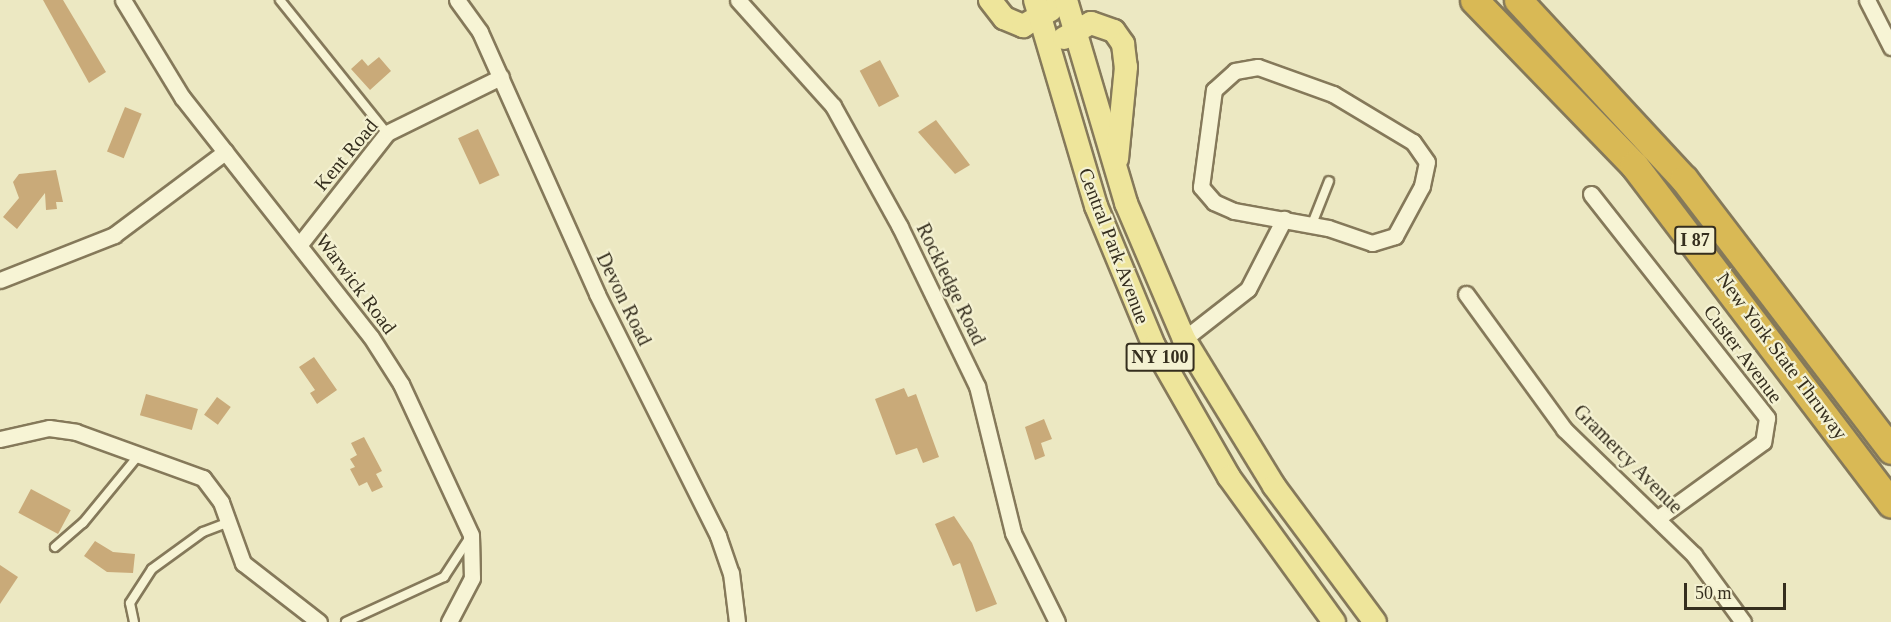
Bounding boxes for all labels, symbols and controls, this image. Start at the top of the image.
street label: Kent Road [309,114,383,196]
street label: Central Park Avenue [1073,164,1155,328]
street label: Rockledge Road [911,219,991,349]
road number: I 87 [1674,225,1716,255]
street label: Warwick Road [311,229,401,339]
street label: Devon Road [591,249,657,349]
street label: New York State Thruway [1711,267,1853,445]
street label: Custer Avenue [1698,300,1788,408]
road number: NY 100 [1124,342,1196,372]
street label: Gramercy Avenue [1568,399,1688,519]
scale bar [1687,571,1789,609]
text: 50 m [1695,583,1732,603]

